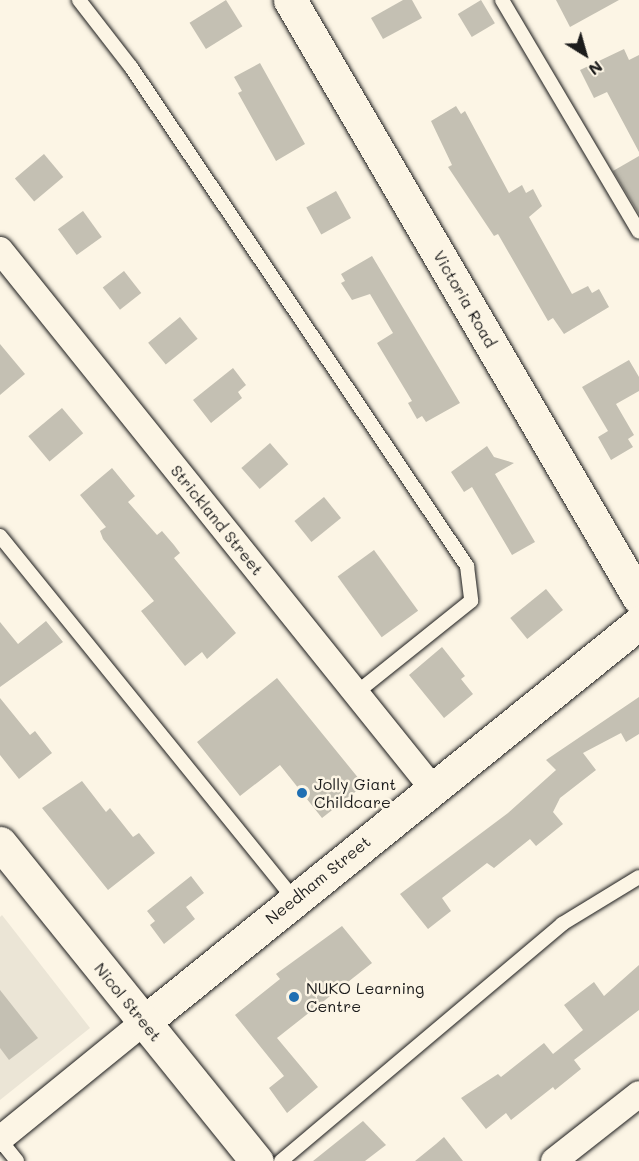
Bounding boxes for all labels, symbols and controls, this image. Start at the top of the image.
north arrow [555,24,615,84]
text: N [585,57,607,81]
street label: Victoria Road [429,247,501,351]
street label: Strickland Street [167,461,267,579]
place label: Jolly Giant Childcare [314,774,396,812]
marker: Jolly Giant Childcare [295,786,309,800]
street label: Needham Street [262,832,374,928]
street label: Nicol Street [90,959,166,1045]
place label: NUKO Learning Centre [306,978,424,1016]
marker: NUKO Learning Centre [287,990,301,1004]

